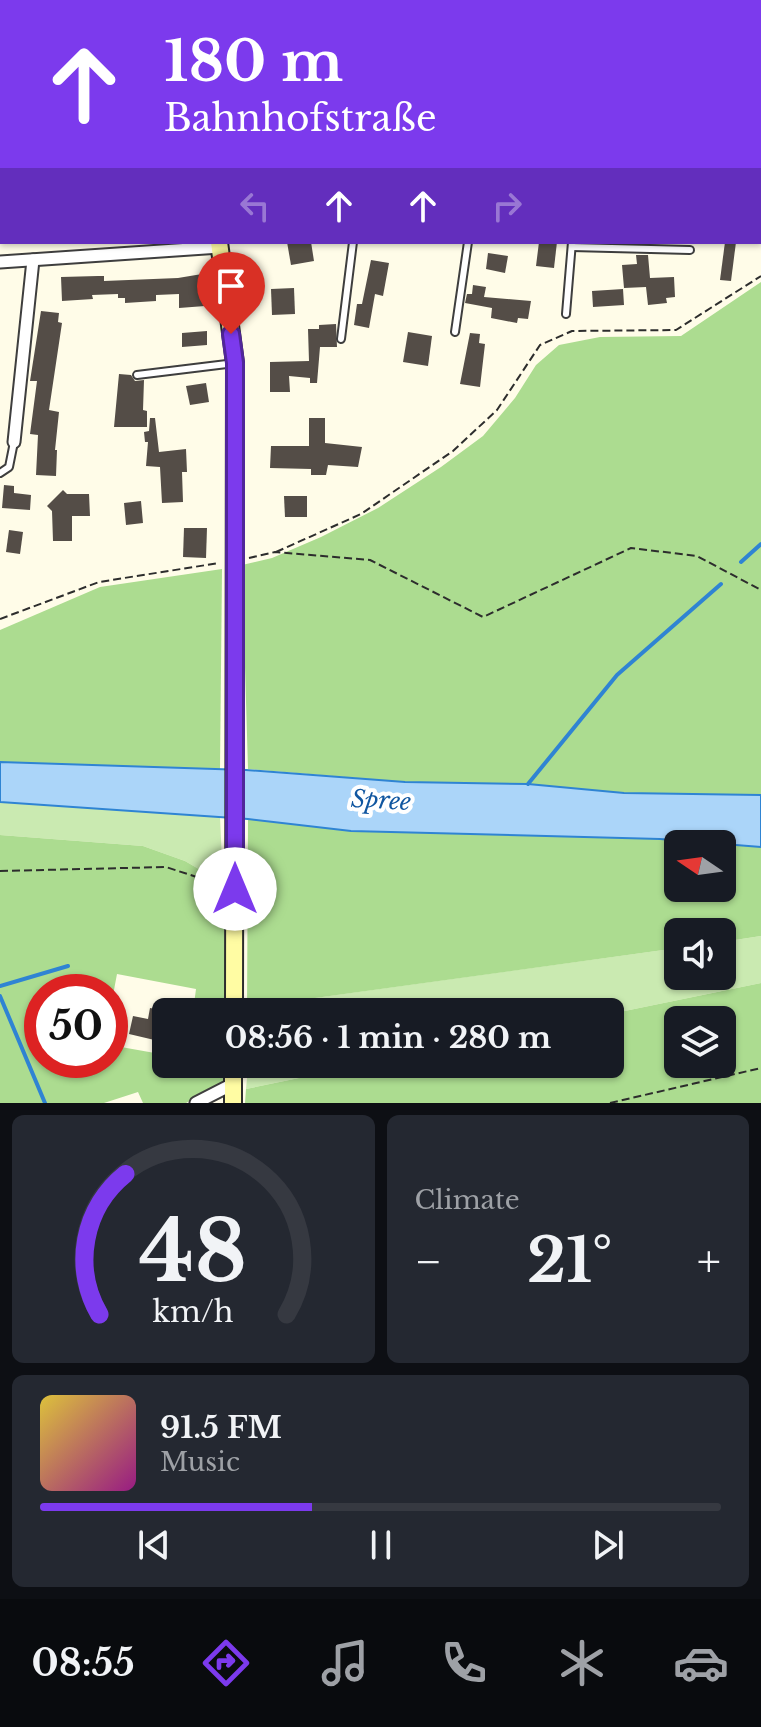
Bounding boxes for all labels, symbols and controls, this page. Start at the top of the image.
text: 180 m [164,27,343,96]
icon: ahead [32,32,136,136]
text: Bahnhofstraße [164,96,437,141]
icon: left [233,184,277,228]
icon: ahead [317,184,361,228]
icon: ahead [401,184,445,228]
icon: right [485,184,529,228]
pin [197,252,265,334]
icon: arrive [209,264,253,308]
water label: Spree [350,784,412,816]
north arrow [664,830,736,902]
map controls [664,830,736,1078]
position arrow [193,847,277,931]
button: sound [664,918,736,990]
speed limit sign: 50 [24,974,128,1078]
button: layers [664,1006,736,1078]
text: 08:56 · 1 min · 280 m [225,1019,551,1056]
text: Climate [415,1184,520,1216]
text: 48 [139,1200,247,1303]
text: 21° [527,1224,612,1298]
text: − [415,1234,442,1289]
text: + [697,1234,721,1289]
text: km/h [153,1294,234,1330]
text: 91.5 FM [160,1409,282,1446]
text: Music [160,1446,240,1478]
icon: previous [132,1523,176,1567]
icon: pause [359,1523,403,1567]
icon: next [586,1523,630,1567]
icon: directions [198,1635,254,1691]
icon: music [317,1635,373,1691]
icon: phone [436,1635,492,1691]
icon: climate [554,1635,610,1691]
icon: car [673,1635,729,1691]
text: 08:55 [31,1641,135,1686]

